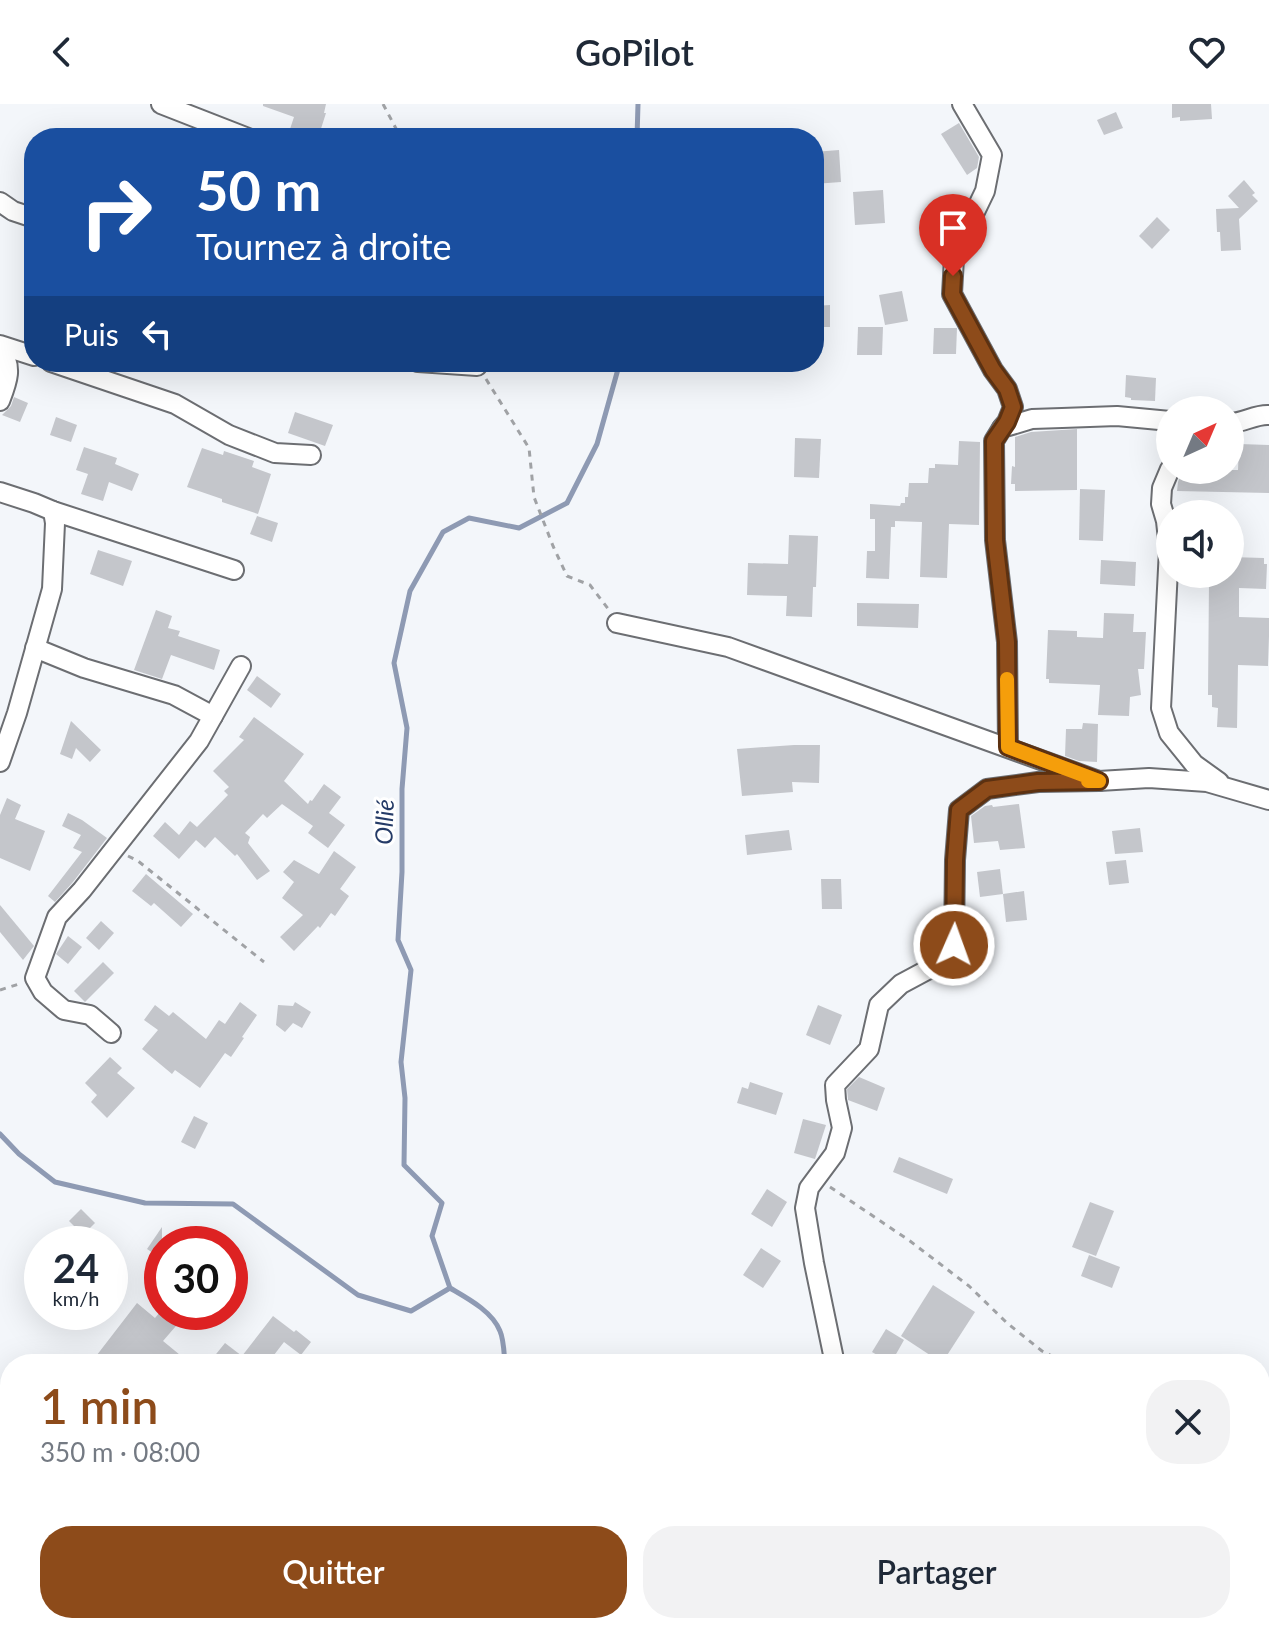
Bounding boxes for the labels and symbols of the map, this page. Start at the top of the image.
pin [919,194,987,276]
north arrow [1156,396,1244,484]
water label: Ollié [368,799,399,845]
position arrow [912,903,996,987]
speed limit sign: 30 [144,1226,248,1330]

